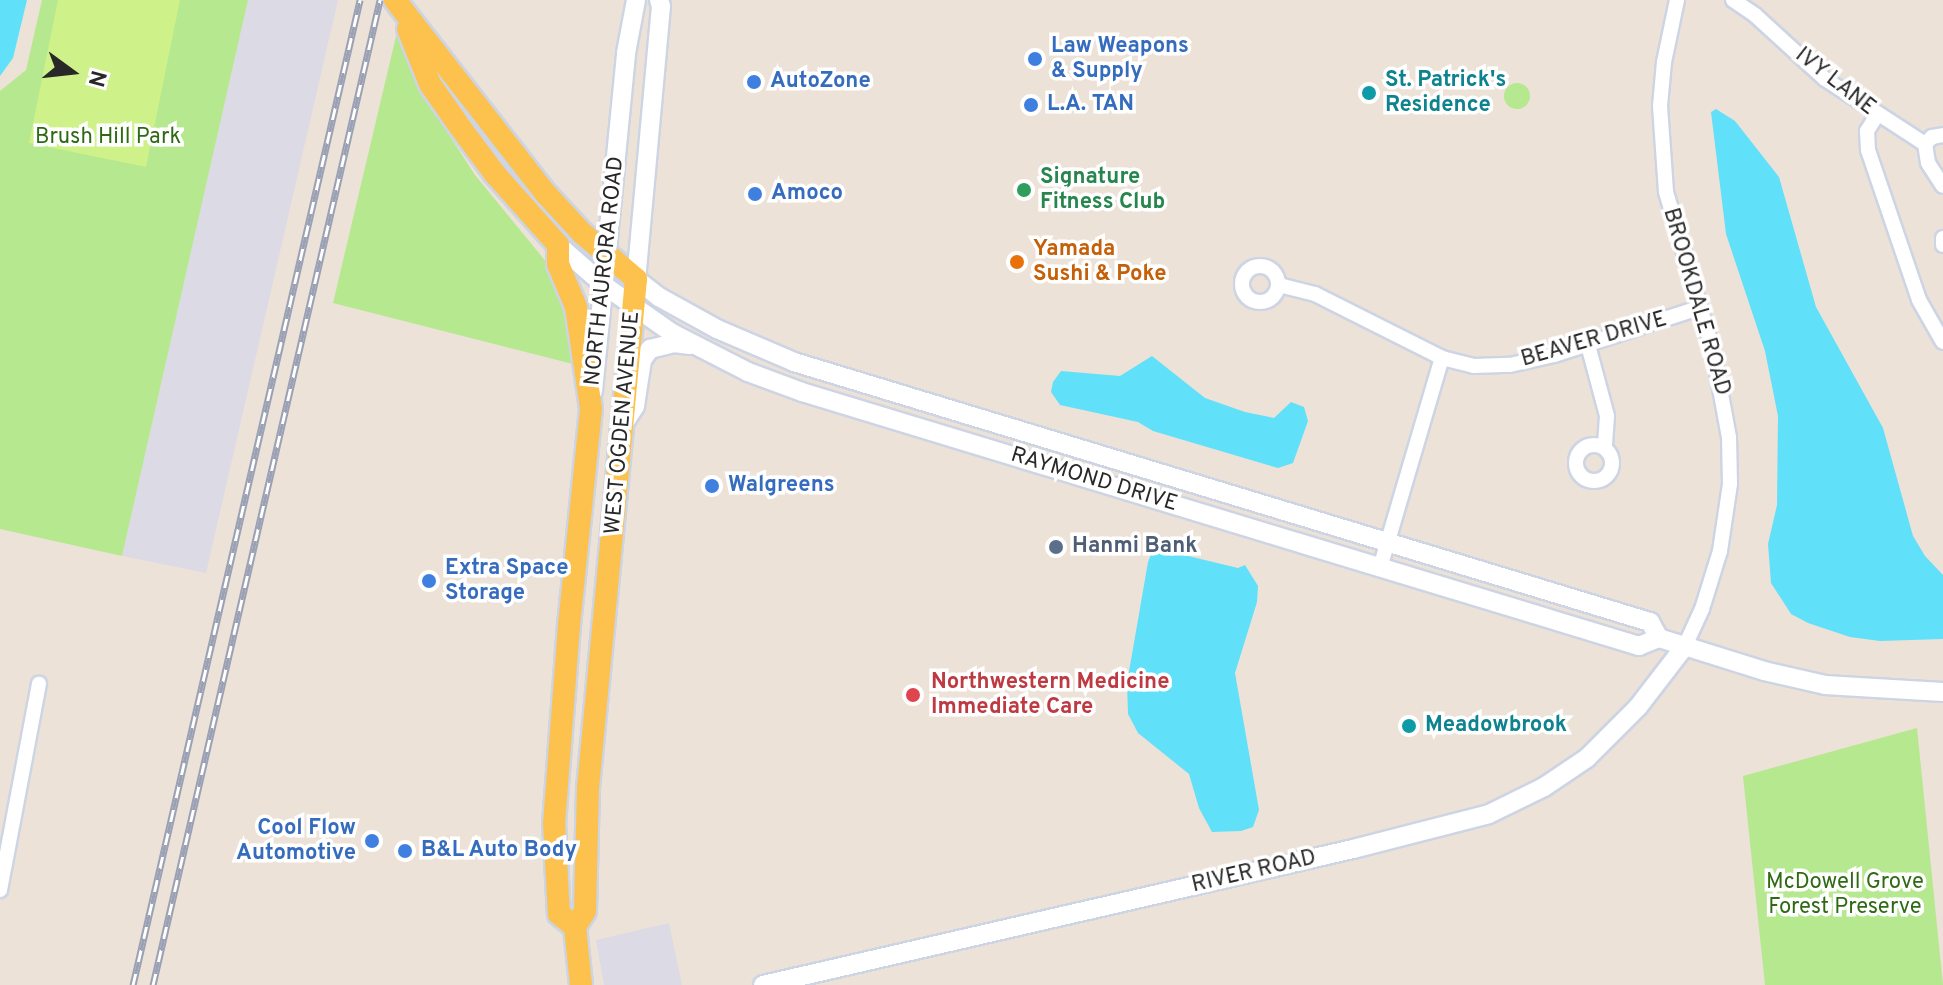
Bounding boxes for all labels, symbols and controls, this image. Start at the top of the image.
north arrow [32,32,112,112]
place label: Law Weapons & Supply [1051,33,1189,84]
street label: IVY LANE [1789,42,1881,122]
marker: Law Weapons & Supply [1026,50,1044,68]
text: N [81,67,111,89]
place label: St. Patrick's Residence [1385,67,1506,118]
place label: AutoZone [770,69,871,95]
marker: AutoZone [745,73,763,91]
marker: St. Patrick's Residence [1360,84,1378,102]
place label: L.A. TAN [1047,92,1134,118]
marker: L.A. TAN [1022,96,1040,114]
park label: Brush Hill Park [35,125,181,151]
street label: NORTH AURORA ROAD [580,154,630,388]
place label: Signature Fitness Club [1040,164,1165,216]
place label: Amoco [771,181,843,207]
marker: Signature Fitness Club [1015,181,1033,199]
marker: Amoco [746,185,764,203]
street label: BROOKDALE ROAD [1657,205,1735,399]
place label: Yamada Sushi & Poke [1033,236,1167,288]
marker: Yamada Sushi & Poke [1008,253,1026,271]
street label: BEAVER DRIVE [1518,307,1670,373]
street label: WEST OGDEN AVENUE [600,309,646,537]
street label: RAYMOND DRIVE [1008,442,1180,518]
place label: Walgreens [728,473,835,499]
marker: Walgreens [703,477,721,495]
place label: Hanmi Bank [1072,534,1197,560]
marker: Hanmi Bank [1047,538,1065,556]
place label: Extra Space Storage [445,555,568,606]
marker: Extra Space Storage [420,572,438,590]
place label: Northwestern Medicine Immediate Care [931,669,1169,720]
marker: Northwestern Medicine Immediate Care [902,684,924,706]
place label: Meadowbrook [1425,713,1567,739]
marker: Meadowbrook [1400,717,1418,735]
place label: Cool Flow Automotive [236,815,356,866]
marker: Cool Flow Automotive [363,832,381,850]
place label: B&L Auto Body [421,838,578,864]
marker: B&L Auto Body [396,842,414,860]
street label: RIVER ROAD [1189,845,1319,899]
park label: McDowell Grove Forest Preserve [1766,869,1924,920]

